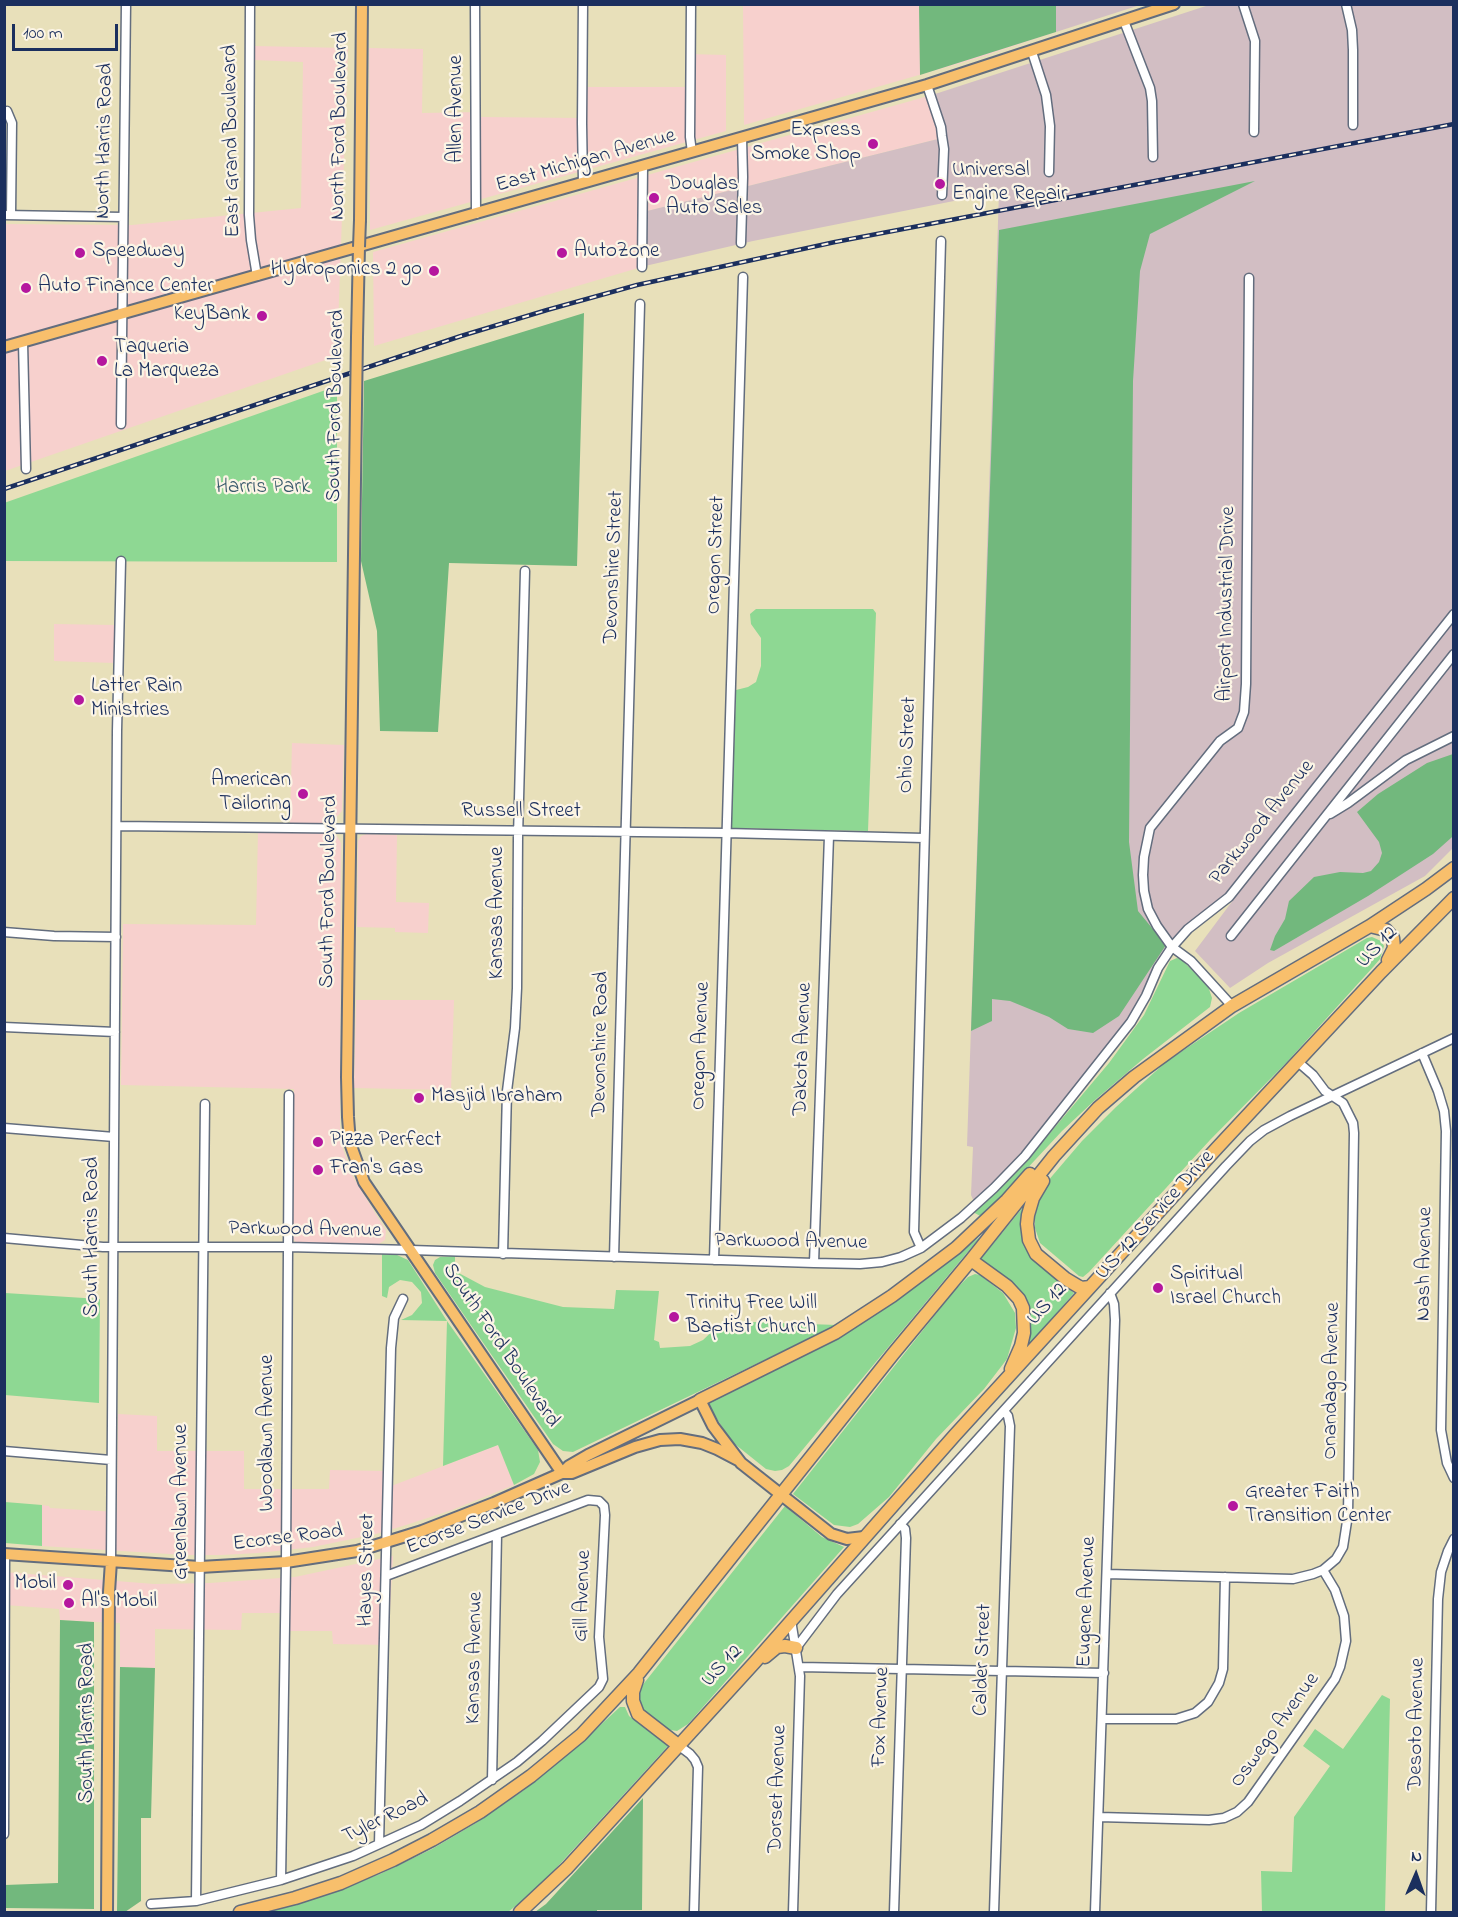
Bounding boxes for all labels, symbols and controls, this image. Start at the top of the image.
scale bar [15,12,122,50]
text: 100 m [23,21,63,47]
street label: North Ford Boulevard [327,32,355,220]
street label: East Grand Boulevard [219,44,247,238]
street label: Allen Avenue [445,55,471,163]
street label: North Harris Road [92,63,120,219]
place label: Express Smoke Shop [751,119,861,169]
street label: East Michigan Avenue [493,124,679,200]
marker: Express Smoke Shop [866,137,880,151]
place label: Universal Engine Repair [952,159,1067,209]
place label: Douglas Auto Sales [666,173,763,223]
marker: Universal Engine Repair [933,177,947,191]
marker: Douglas Auto Sales [647,191,661,205]
place label: Speedway [92,240,184,266]
place label: AutoZone [574,240,659,266]
marker: Speedway [73,246,87,260]
marker: AutoZone [555,246,569,260]
place label: Hydroponics 2 go [270,258,422,284]
marker: Hydroponics 2 go [427,264,441,278]
place label: Auto Finance Center [38,275,214,301]
marker: Auto Finance Center [19,281,33,295]
place label: KeyBank [174,303,250,329]
marker: KeyBank [255,309,269,323]
street label: South Ford Boulevard [323,310,351,502]
place label: Taqueria La Marqueza [114,336,219,386]
marker: Taqueria La Marqueza [95,354,109,368]
park label: Harris Park [216,476,310,502]
street label: Devonshire Street [600,490,630,644]
street label: Oregon Street [702,495,732,615]
street label: Airport Industrial Drive [1214,506,1242,702]
place label: Latter Rain Ministries [91,675,182,725]
marker: Latter Rain Ministries [72,693,86,707]
street label: Ohio Street [895,696,923,794]
street label: Parkwood Avenue [1205,756,1321,890]
place label: American Tailoring [211,769,291,819]
marker: American Tailoring [296,787,310,801]
street label: South Ford Boulevard [316,796,344,988]
street label: Russell Street [461,800,581,826]
street label: Kansas Avenue [486,847,512,979]
street label: US 12 [1352,922,1404,974]
street label: Devonshire Road [588,971,616,1117]
street label: Oregon Avenue [687,981,717,1111]
street label: Dakota Avenue [789,982,819,1116]
place label: Masjid Ibraham [431,1085,562,1111]
marker: Masjid Ibraham [412,1091,426,1105]
place label: Pizza Perfect [330,1129,441,1155]
marker: Pizza Perfect [311,1135,325,1149]
street label: US-12 Service Drive [1091,1146,1221,1286]
street label: South Harris Road [81,1157,107,1317]
place label: Fran's Gas [330,1157,423,1183]
marker: Fran's Gas [311,1163,325,1177]
street label: Nash Avenue [1412,1207,1440,1321]
street label: Parkwood Avenue [228,1217,382,1245]
street label: Parkwood Avenue [714,1229,868,1257]
street label: South Ford Boulevard [436,1259,564,1433]
place label: Spiritual Israel Church [1170,1263,1281,1313]
street label: US 12 [1022,1278,1074,1332]
marker: Spiritual Israel Church [1151,1281,1165,1295]
place label: Trinity Free Will Baptist Church [686,1292,817,1342]
street label: Onandago Avenue [1319,1302,1347,1460]
marker: Trinity Free Will Baptist Church [667,1310,681,1324]
street label: Woodlawn Avenue [256,1355,282,1511]
street label: Greenlawn Avenue [170,1424,196,1580]
street label: Ecorse Service Drive [403,1476,575,1562]
place label: Greater Faith Transition Center [1245,1481,1391,1531]
marker: Greater Faith Transition Center [1226,1499,1240,1513]
street label: Hayes Street [354,1513,382,1627]
street label: Ecorse Road [232,1520,344,1558]
street label: Eugene Avenue [1073,1536,1103,1668]
street label: Gill Avenue [570,1550,598,1642]
place label: Mobil [15,1572,56,1598]
marker: Mobil [61,1578,75,1592]
place label: Al's Mobil [81,1590,157,1616]
street label: Kansas Avenue [462,1591,490,1725]
marker: Al's Mobil [62,1596,76,1610]
street label: Calder Street [969,1603,999,1717]
street label: US 12 [697,1640,749,1694]
street label: South Harris Road [76,1643,102,1803]
street label: Desoto Avenue [1404,1658,1432,1790]
street label: Fox Avenue [868,1667,896,1767]
street label: Oswego Avenue [1226,1669,1326,1793]
street label: Dorset Avenue [764,1725,794,1853]
street label: Tyler Road [339,1787,433,1851]
north arrow [1386,1845,1446,1905]
text: N [1411,1845,1422,1869]

